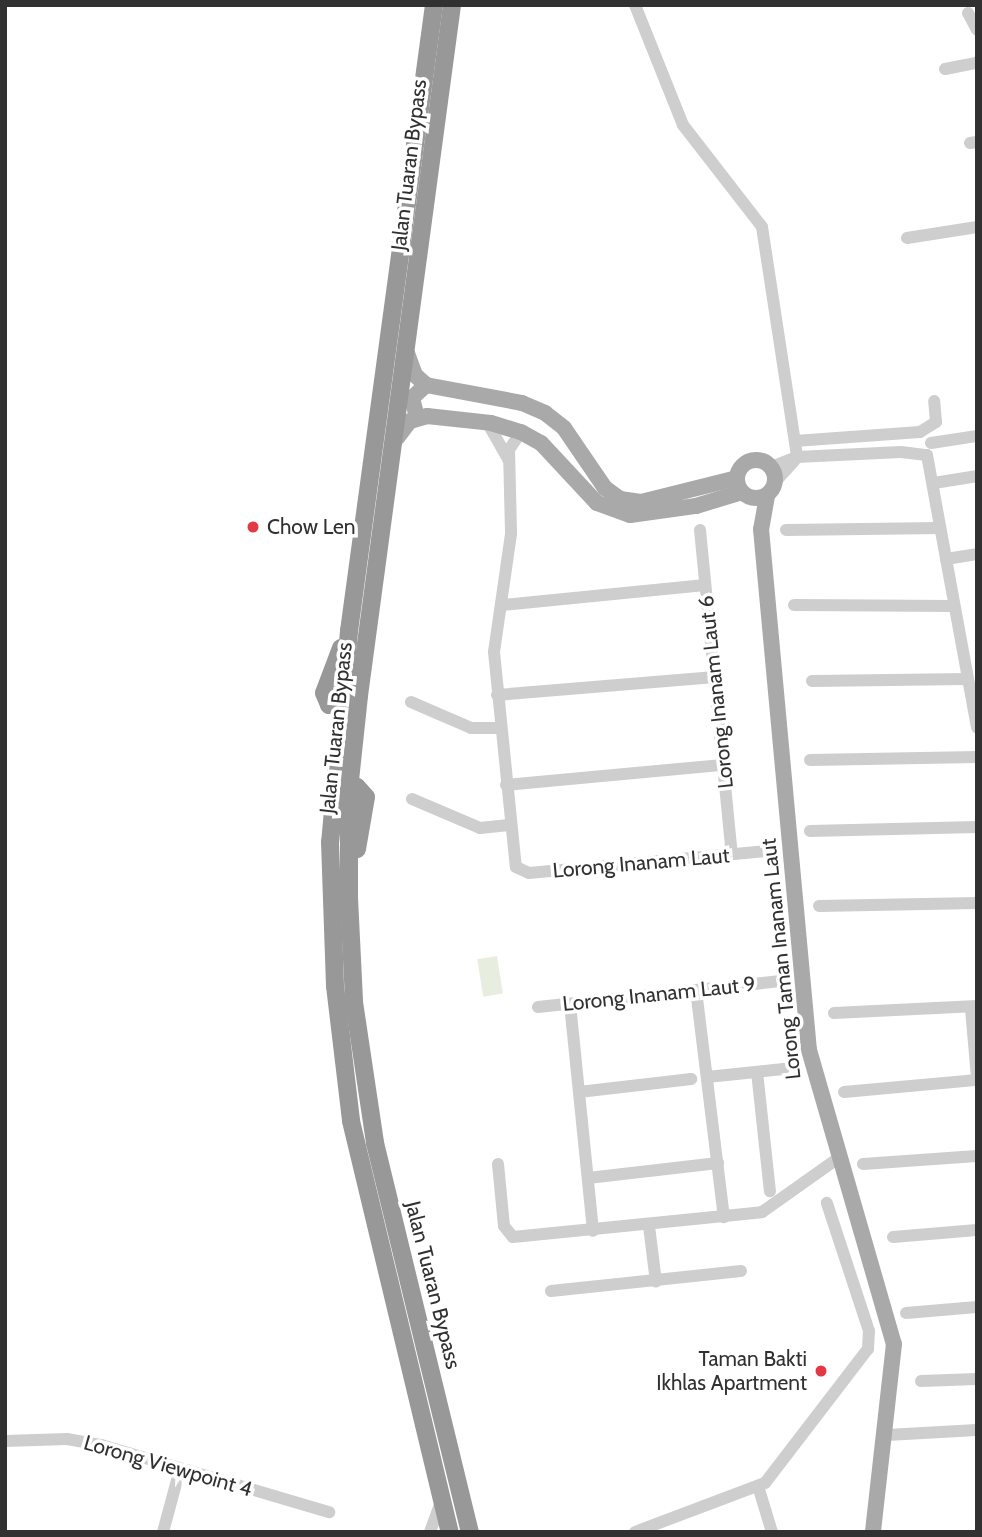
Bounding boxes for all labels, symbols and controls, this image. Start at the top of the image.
street label: Jalan Tuaran Bypass [386,78,432,252]
place label: Chow Len [267,514,356,540]
marker: Chow Len [245,519,261,535]
street label: Lorong Inanam Laut 6 [693,594,739,790]
street label: Jalan Tuaran Bypass [314,641,358,815]
street label: Lorong Taman Inanam Laut [756,837,806,1081]
street label: Lorong Inanam Laut [552,843,730,883]
street label: Lorong Inanam Laut 9 [561,971,757,1017]
street label: Jalan Tuaran Bypass [400,1198,466,1372]
place label: Taman Bakti Ikhlas Apartment [656,1346,807,1396]
marker: Taman Bakti Ikhlas Apartment [813,1363,829,1379]
street label: Lorong Viewpoint 4 [81,1430,255,1502]

